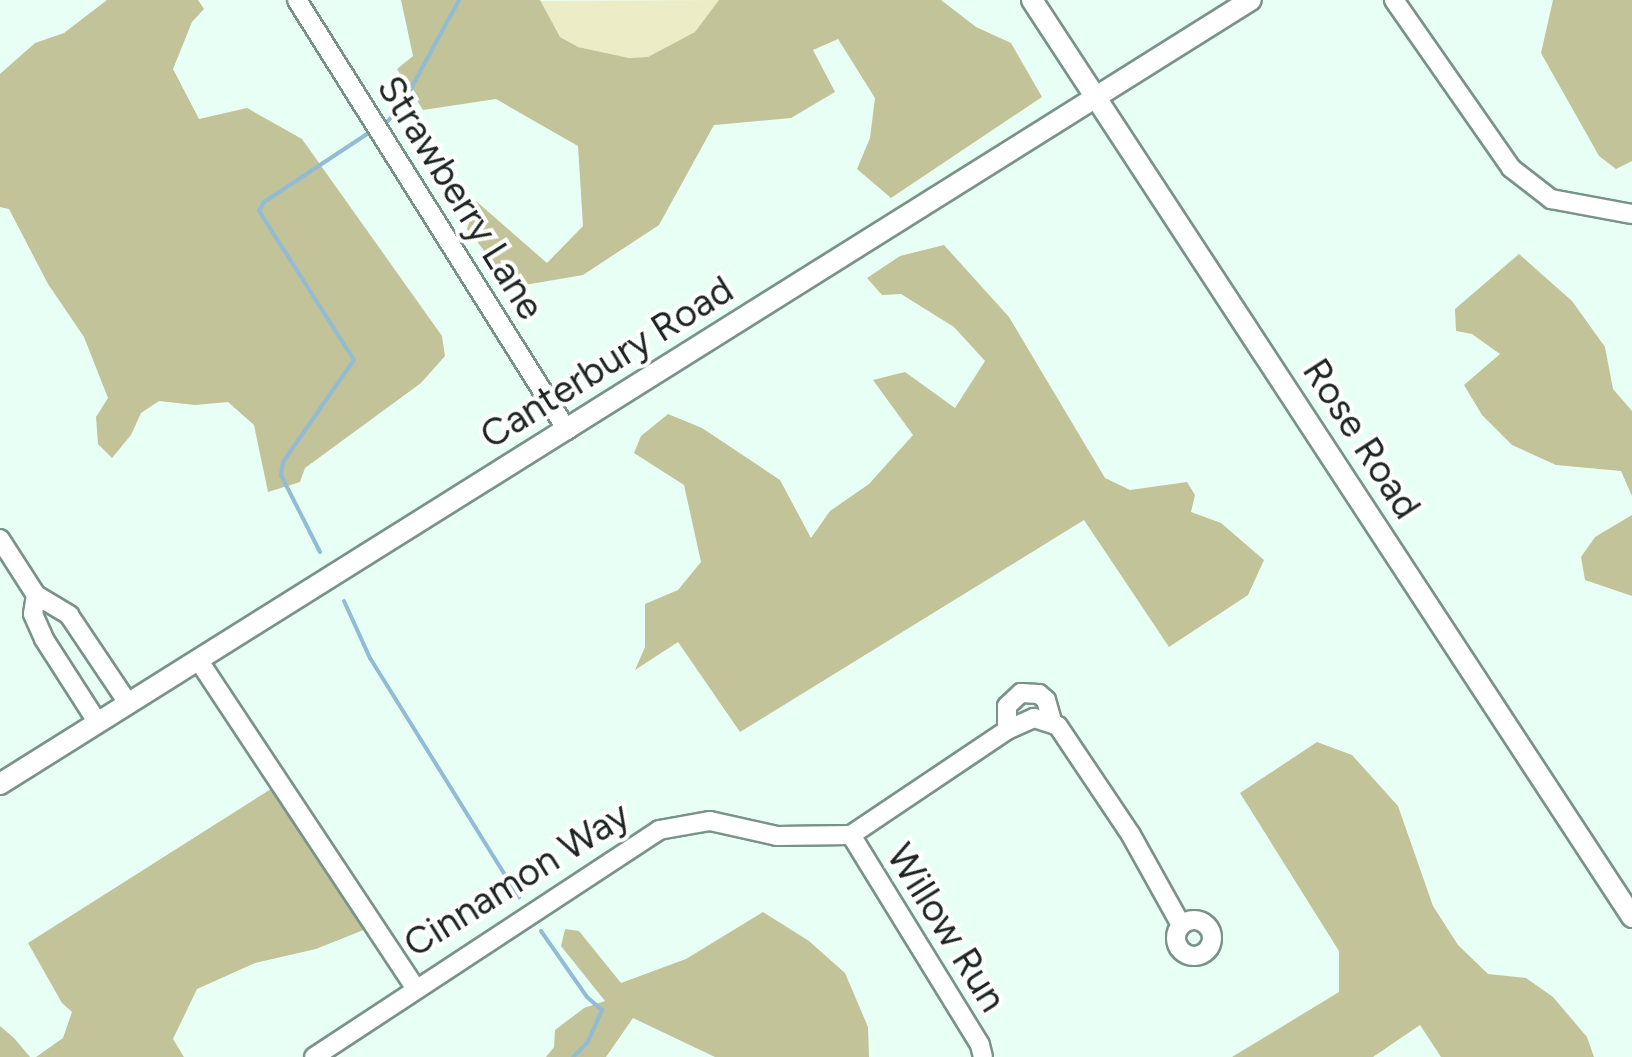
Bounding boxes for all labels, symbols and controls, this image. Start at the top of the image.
street label: Strawberry Lane [367,68,553,328]
street label: Canterbury Road [472,267,742,459]
street label: Rose Road [1293,351,1429,527]
street label: Cinnamon Way [396,793,638,967]
street label: Willow Run [877,836,1015,1020]

